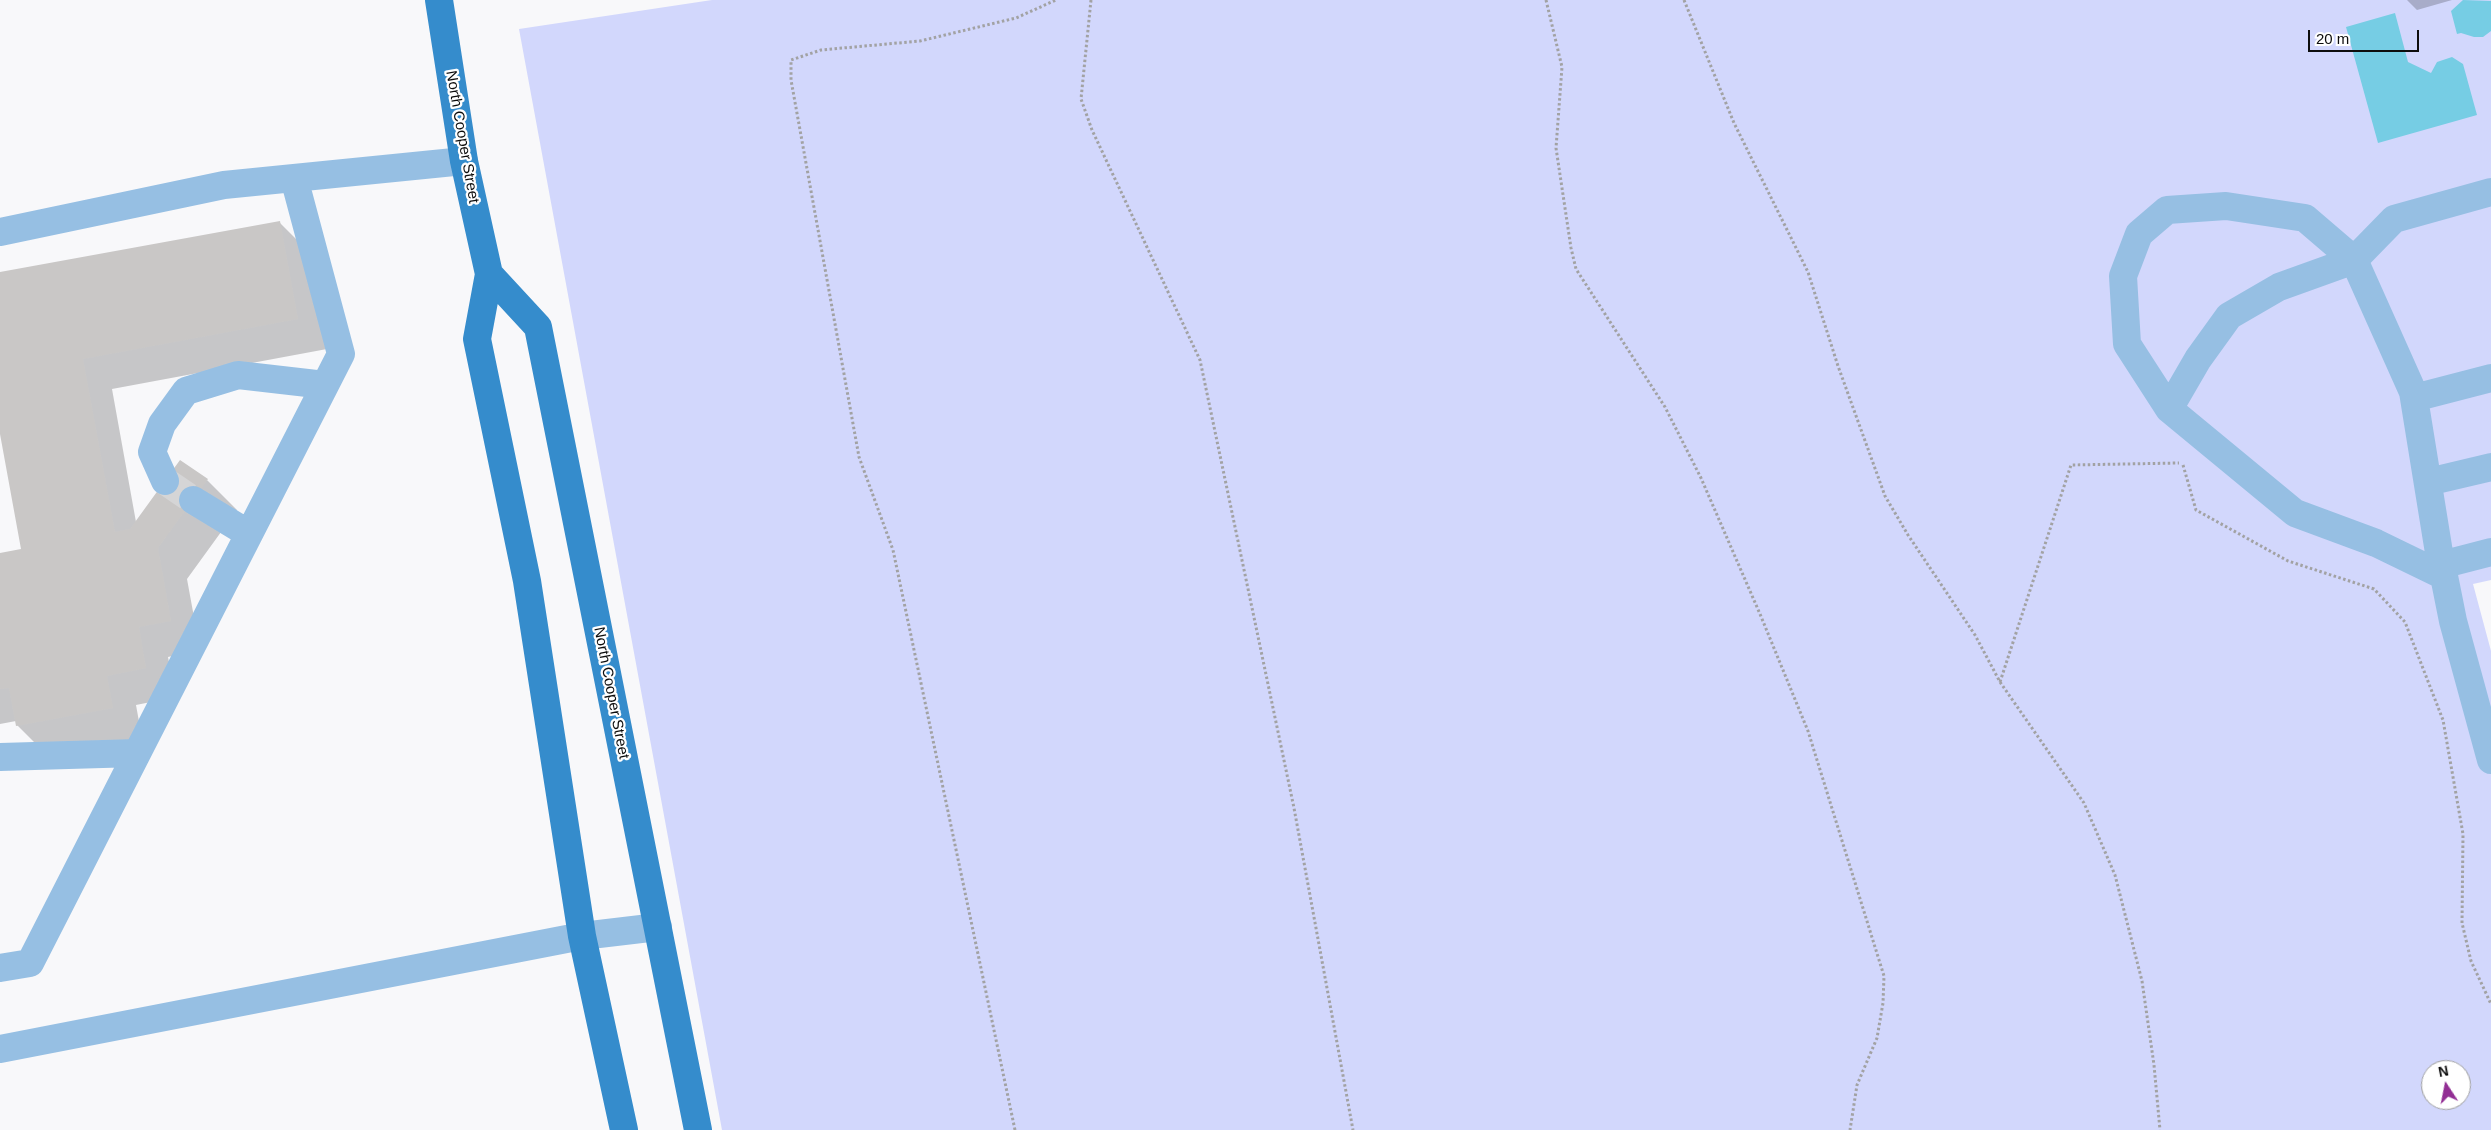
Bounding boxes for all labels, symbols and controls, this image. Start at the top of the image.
scale bar [2311,20,2422,52]
text: 20 m [2316,30,2349,47]
street label: North Cooper Street [441,69,483,205]
street label: North Cooper Street [589,625,633,761]
north arrow [2421,1060,2471,1110]
text: N [2437,1062,2450,1080]

